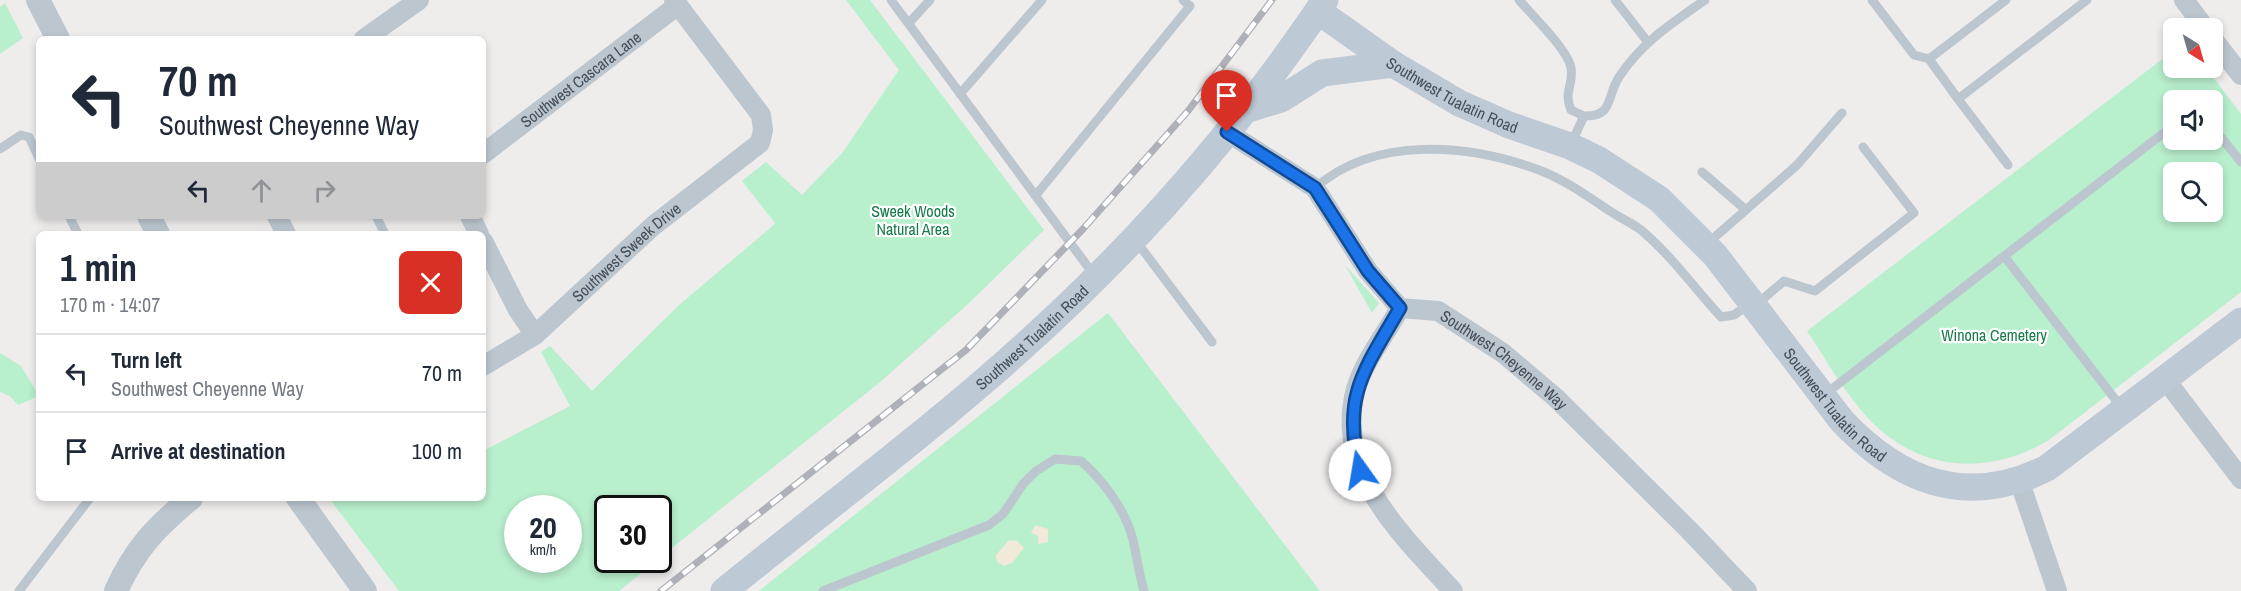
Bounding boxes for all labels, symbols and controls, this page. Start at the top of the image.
north arrow [2163,18,2223,78]
map controls [2163,18,2223,222]
street label: Southwest Cascara Lane [516,26,646,133]
street label: Southwest Tualatin Road [1382,52,1521,138]
text: 70 m [159,53,238,109]
icon: left [60,60,138,138]
pin [1201,70,1252,132]
icon: arrive [1210,79,1243,112]
button: sound [2163,90,2223,150]
text: Southwest Cheyenne Way [159,107,419,143]
button: search [2163,162,2223,222]
icon: left [182,174,215,207]
icon: ahead [245,174,278,207]
icon: right [308,174,341,207]
street label: Southwest Sweek Drive [567,197,685,307]
park label: Sweek Woods Natural Area [871,200,955,240]
text: 1 min [60,244,137,292]
button: close [399,251,462,314]
street label: Southwest Tualatin Road [971,280,1093,395]
text: 170 m · 14:07 [60,291,160,318]
street label: Southwest Cheyenne Way [1436,305,1573,415]
park label: Winona Cemetery [1941,324,2047,346]
street label: Southwest Tualatin Road [1779,343,1891,467]
text: Turn left [111,345,182,375]
icon: left [60,357,93,390]
text: 70 m [422,358,462,388]
text: Southwest Cheyenne Way [111,375,304,402]
icon: arrive [60,435,93,468]
text: Arrive at destination [111,436,285,466]
text: 100 m [412,436,462,466]
position arrow [1328,438,1392,502]
speed limit sign: 30 [594,495,672,573]
text: 20 [529,507,557,547]
text: km/h [530,539,556,560]

